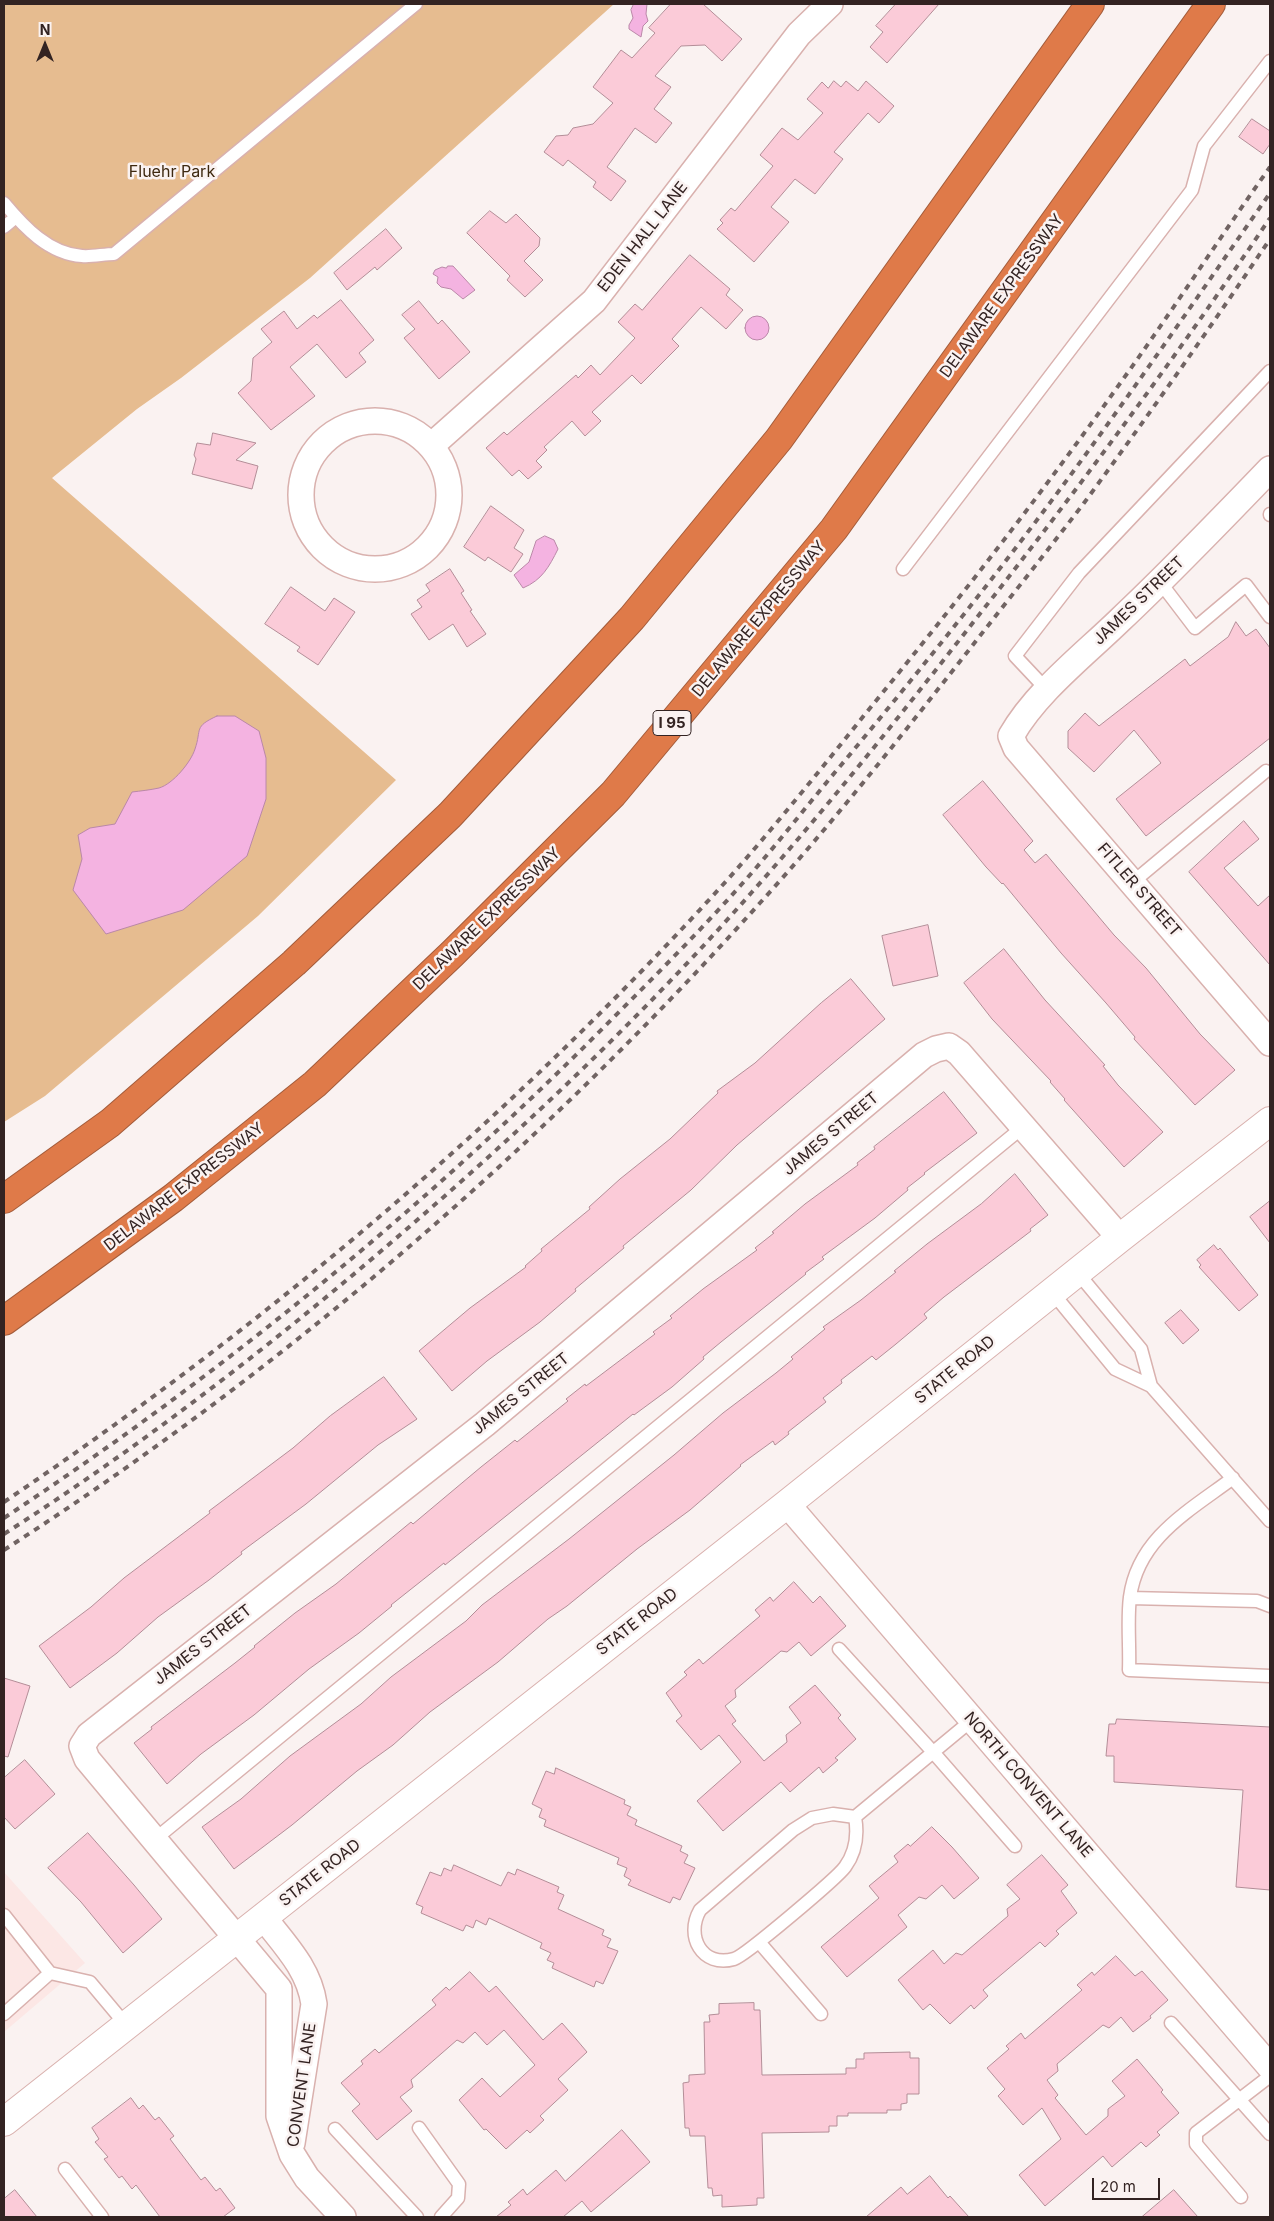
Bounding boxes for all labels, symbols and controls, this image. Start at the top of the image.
north arrow [20,20,70,70]
text: N [40,21,50,38]
park label: Fluehr Park [129,162,215,182]
street label: EDEN HALL LANE [594,178,692,296]
street label: DELAWARE EXPRESSWAY [936,210,1068,382]
street label: DELAWARE EXPRESSWAY [688,537,830,701]
street label: JAMES STREET [1089,553,1189,649]
road number: I 95 [653,710,691,736]
street label: FITLER STREET [1093,839,1185,941]
street label: DELAWARE EXPRESSWAY [409,844,565,994]
street label: JAMES STREET [779,1088,883,1180]
street label: DELAWARE EXPRESSWAY [100,1119,268,1255]
street label: STATE ROAD [911,1332,999,1408]
street label: JAMES STREET [469,1349,573,1439]
street label: STATE ROAD [593,1584,681,1660]
street label: JAMES STREET [150,1601,256,1689]
street label: NORTH CONVENT LANE [960,1708,1096,1862]
street label: STATE ROAD [276,1835,364,1911]
street label: CONVENT LANE [284,2022,320,2148]
scale bar [1094,2168,1162,2200]
text: 20 m [1100,2177,1136,2196]

